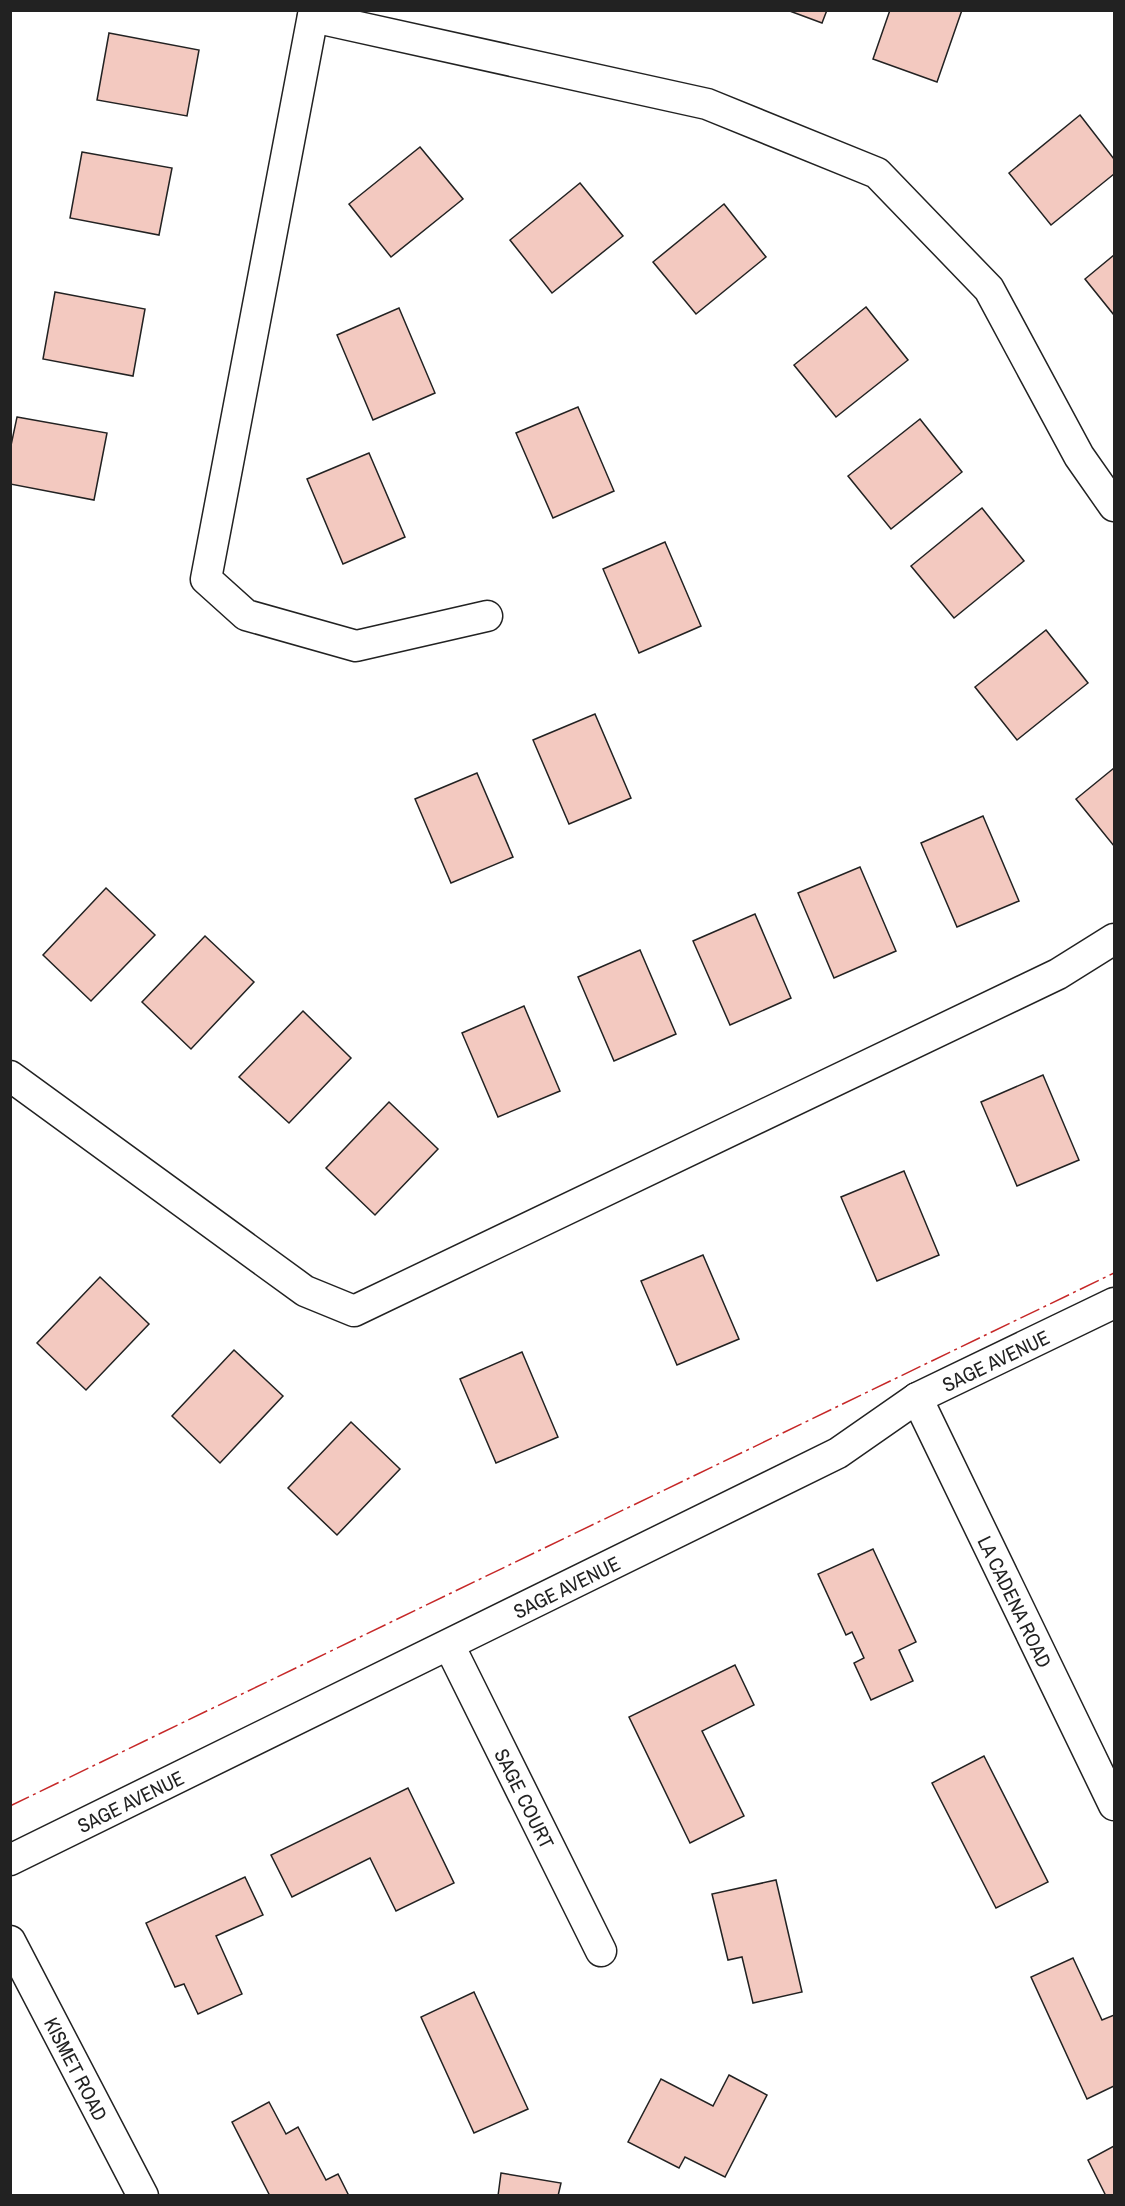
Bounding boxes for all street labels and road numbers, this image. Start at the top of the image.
street label: SAGE AVENUE [938,1323,1053,1397]
street label: LA CADENA ROAD [972,1531,1059,1672]
street label: SAGE AVENUE [509,1549,624,1624]
street label: SAGE COURT [489,1744,561,1853]
street label: SAGE AVENUE [72,1763,188,1838]
street label: KISMET ROAD [39,2012,115,2125]

